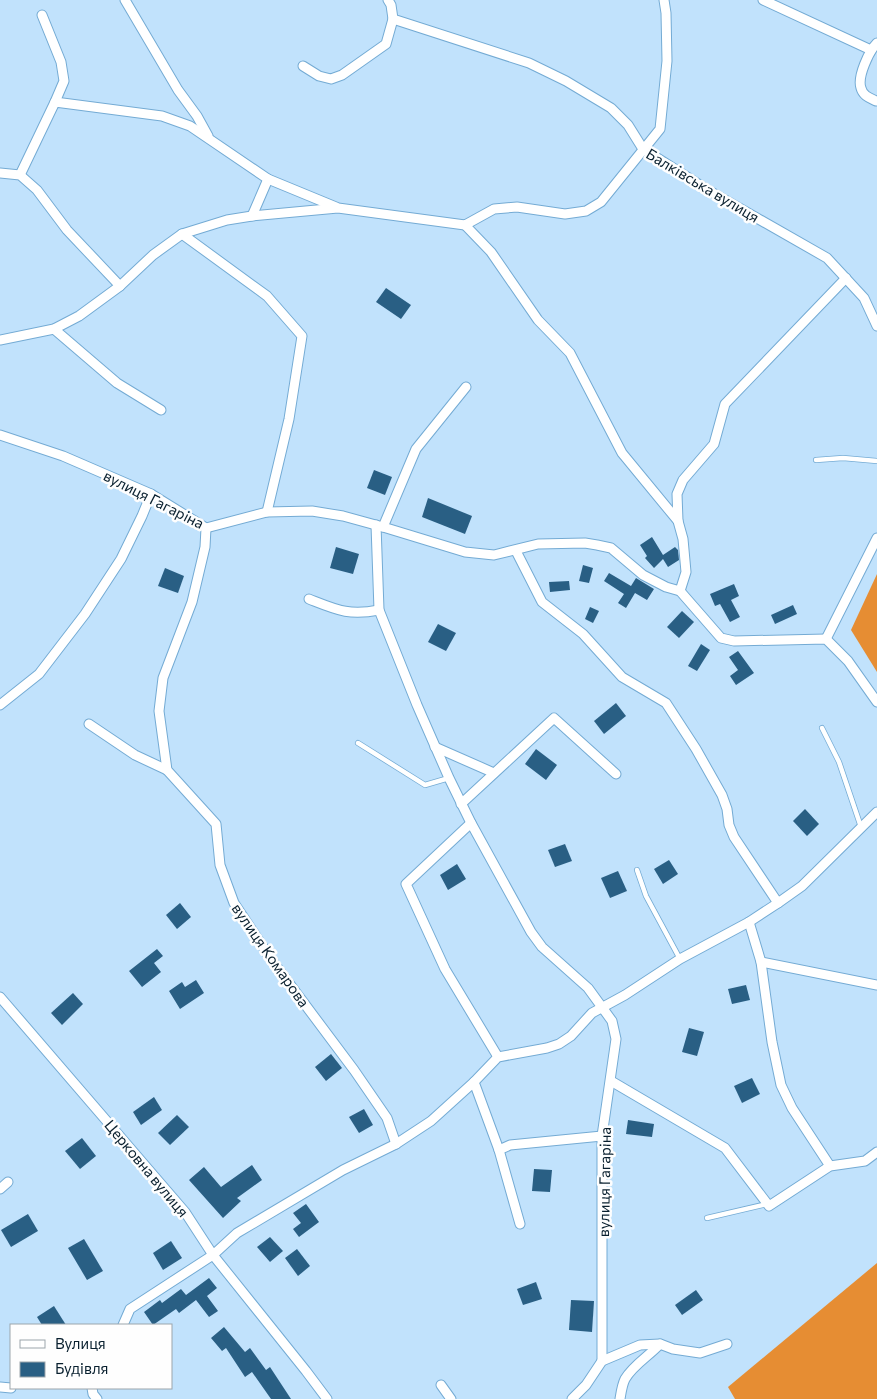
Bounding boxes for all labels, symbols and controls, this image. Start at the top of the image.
street label: Балківська вулиця [643,144,763,226]
street label: вулиця Гагаріна [101,466,207,532]
street label: вулиця Комарова [229,900,313,1010]
street label: Церковна вулиця [101,1116,193,1220]
street label: вулиця Гагаріна [594,1127,614,1237]
legend [10,1324,172,1389]
text: Вулиця [55,1334,106,1352]
text: Будівля [55,1359,108,1377]

